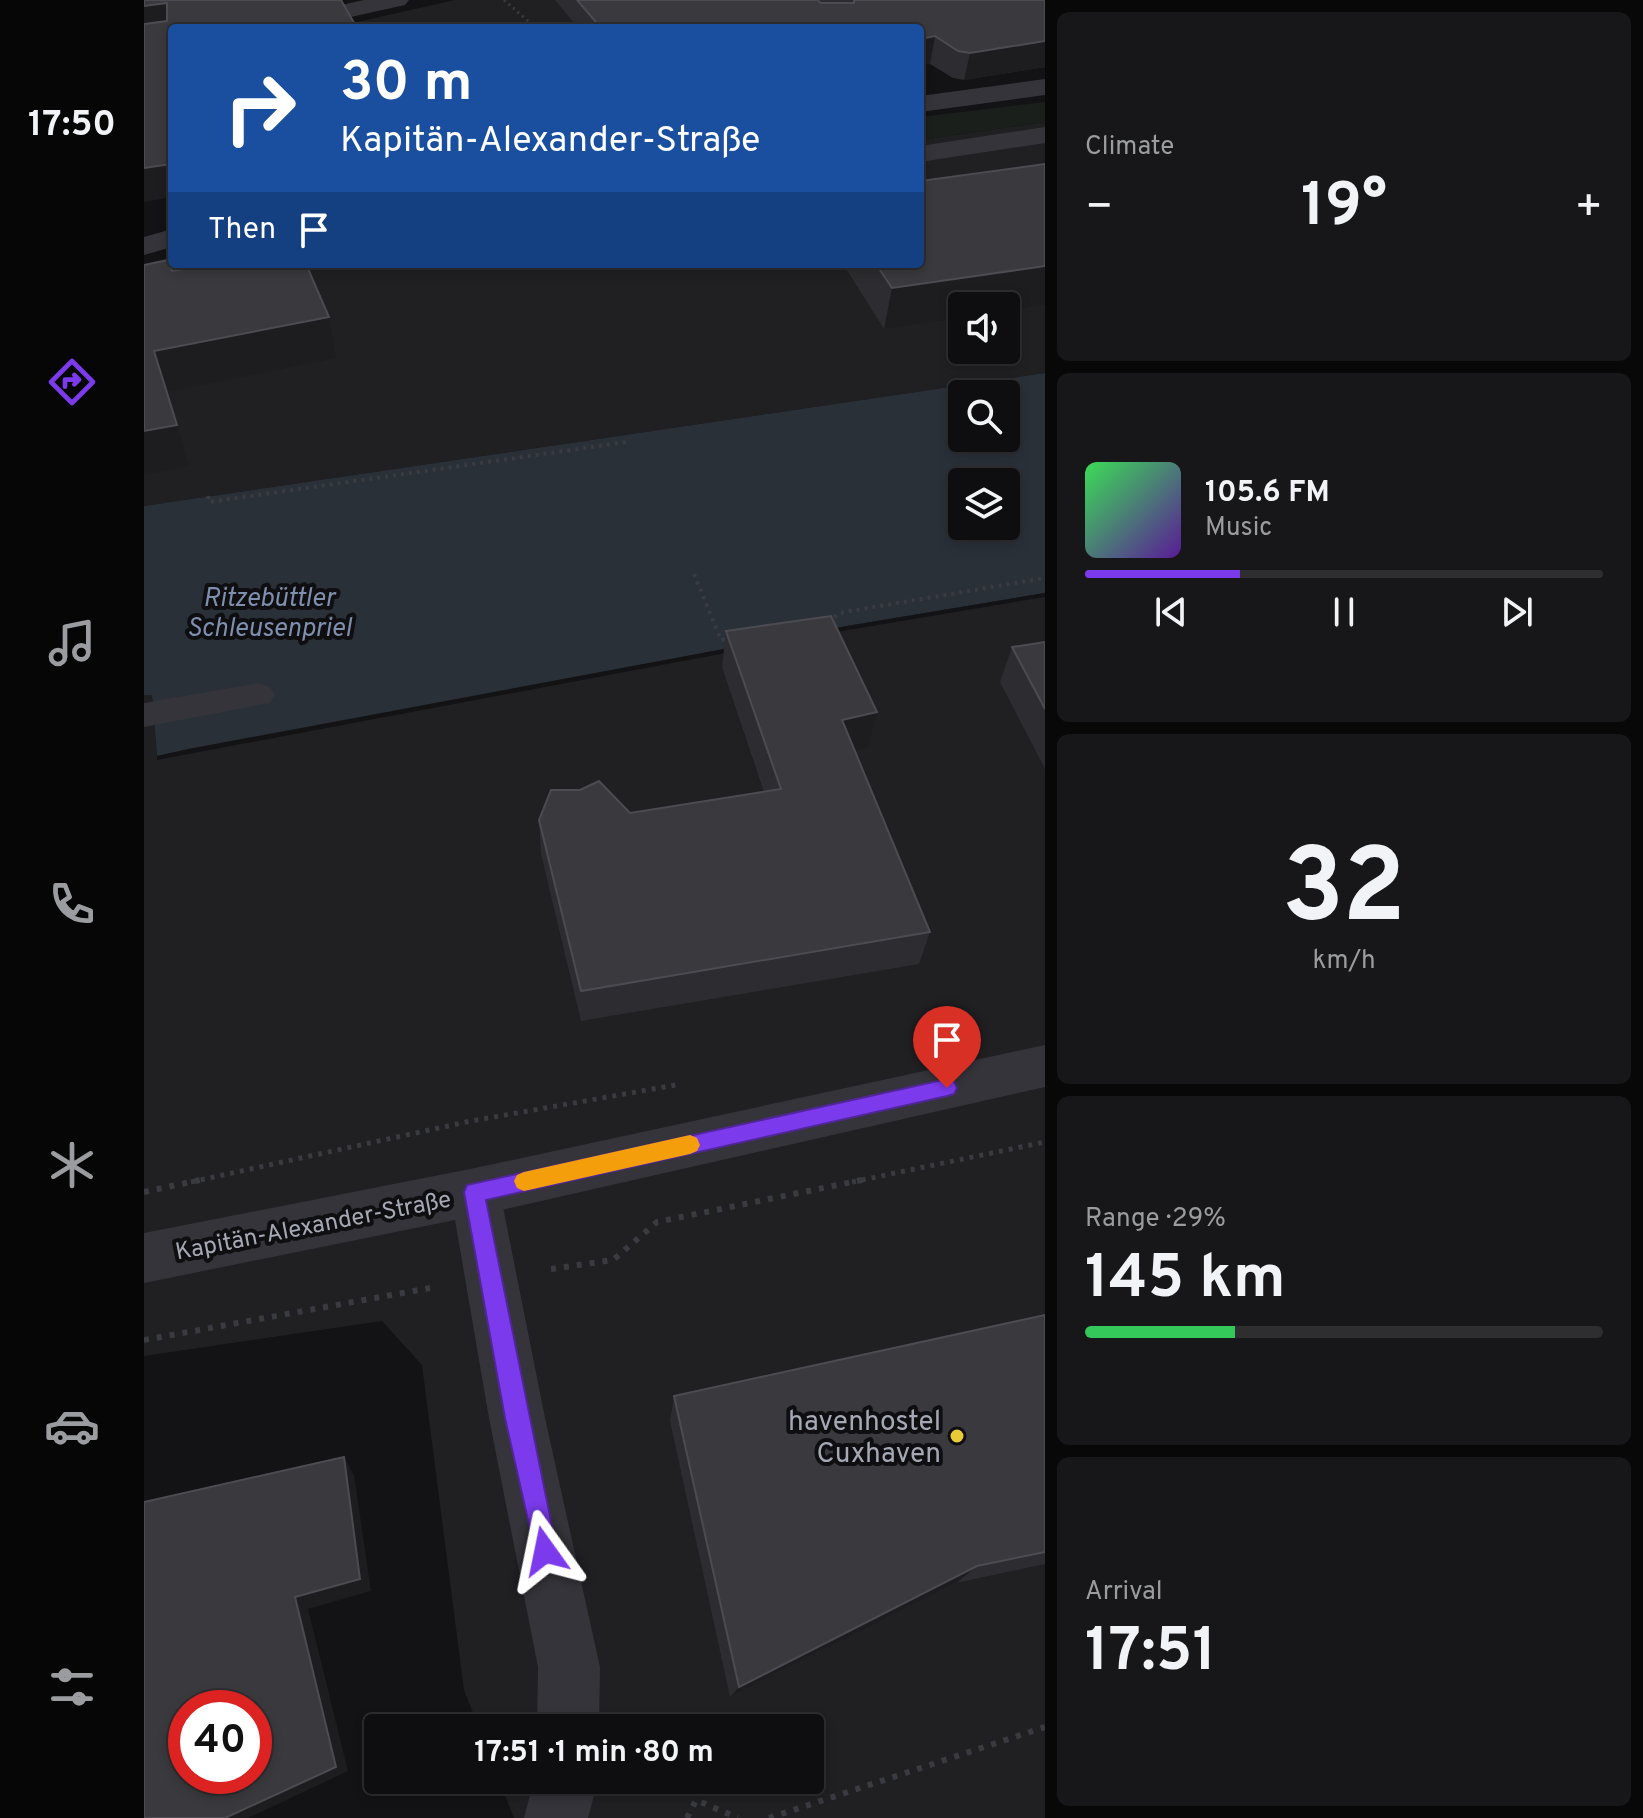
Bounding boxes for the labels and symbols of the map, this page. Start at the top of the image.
water label: Ritzebüttler Schleusenpriel [187,583,353,646]
pin [913,1006,981,1088]
street label: Kapitän-Alexander-Straße [173,1185,454,1268]
place label: havenhostel Cuxhaven [788,1405,941,1473]
marker: havenhostel Cuxhaven [948,1427,966,1445]
position arrow [503,1509,587,1593]
speed limit sign: 40 [168,1690,272,1794]

